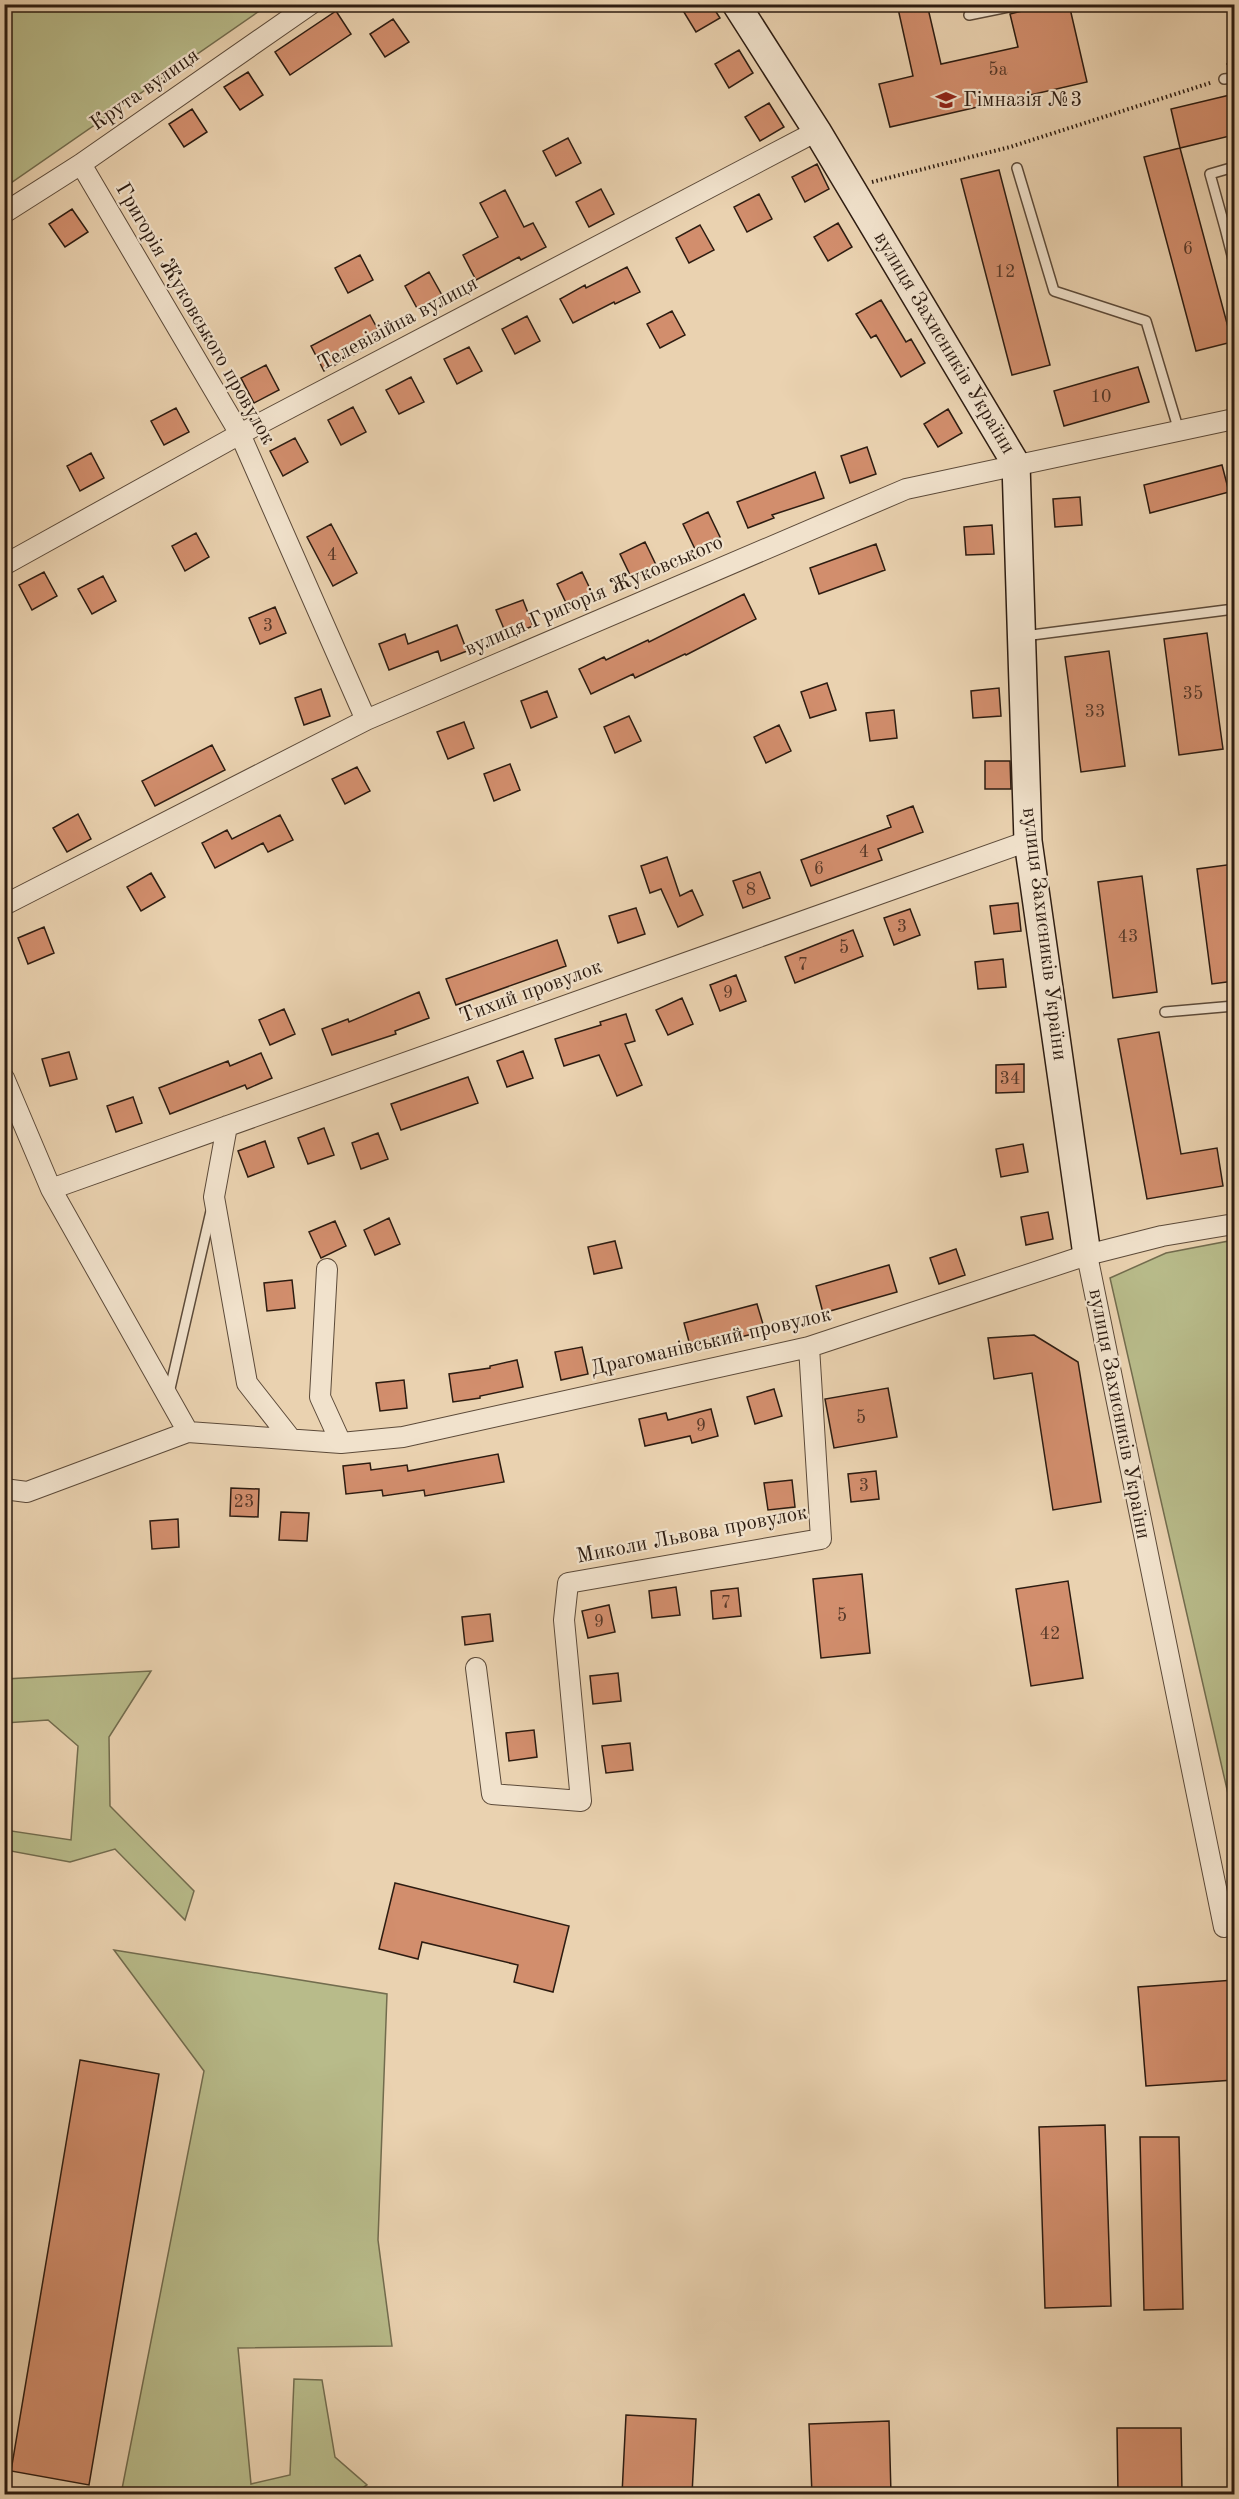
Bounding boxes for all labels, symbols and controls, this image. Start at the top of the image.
street label: Крута вулиця [87,45,203,135]
house number: 5а [988,61,1008,79]
school or university icon: Гімназія №3 [934,88,958,112]
place label: Гімназія №3 [963,90,1083,111]
street label: Григорія Жуковського провулок [111,179,279,449]
street label: вулиця Захисників України [869,228,1019,458]
house number: 6 [1183,240,1193,258]
house number: 12 [995,263,1015,281]
street label: Телевізійна вулиця [315,273,481,375]
house number: 10 [1091,388,1111,406]
street label: вулиця Григорія Жуковського [462,532,726,660]
house number: 4 [327,546,337,564]
house number: 3 [263,617,273,635]
house number: 35 [1183,685,1203,703]
house number: 33 [1085,703,1105,721]
street label: вулиця Захисників України [1018,806,1070,1062]
house number: 4 [859,843,869,861]
house number: 6 [814,860,824,878]
house number: 8 [746,881,756,899]
house number: 3 [897,918,907,936]
house number: 43 [1118,928,1138,946]
house number: 5 [839,939,849,957]
street label: Тихий провулок [457,956,606,1028]
house number: 7 [798,956,808,974]
house number: 9 [723,984,733,1002]
house number: 34 [1000,1070,1020,1088]
street label: вулиця Захисників України [1084,1287,1154,1541]
street label: Драгоманівський провулок [589,1304,834,1380]
house number: 5 [856,1409,866,1427]
house number: 9 [696,1417,706,1435]
house number: 3 [859,1477,869,1495]
house number: 23 [234,1493,254,1511]
street label: Миколи Львова провулок [575,1502,810,1568]
house number: 7 [721,1594,731,1612]
house number: 5 [837,1607,847,1625]
house number: 9 [594,1613,604,1631]
house number: 42 [1040,1625,1060,1643]

